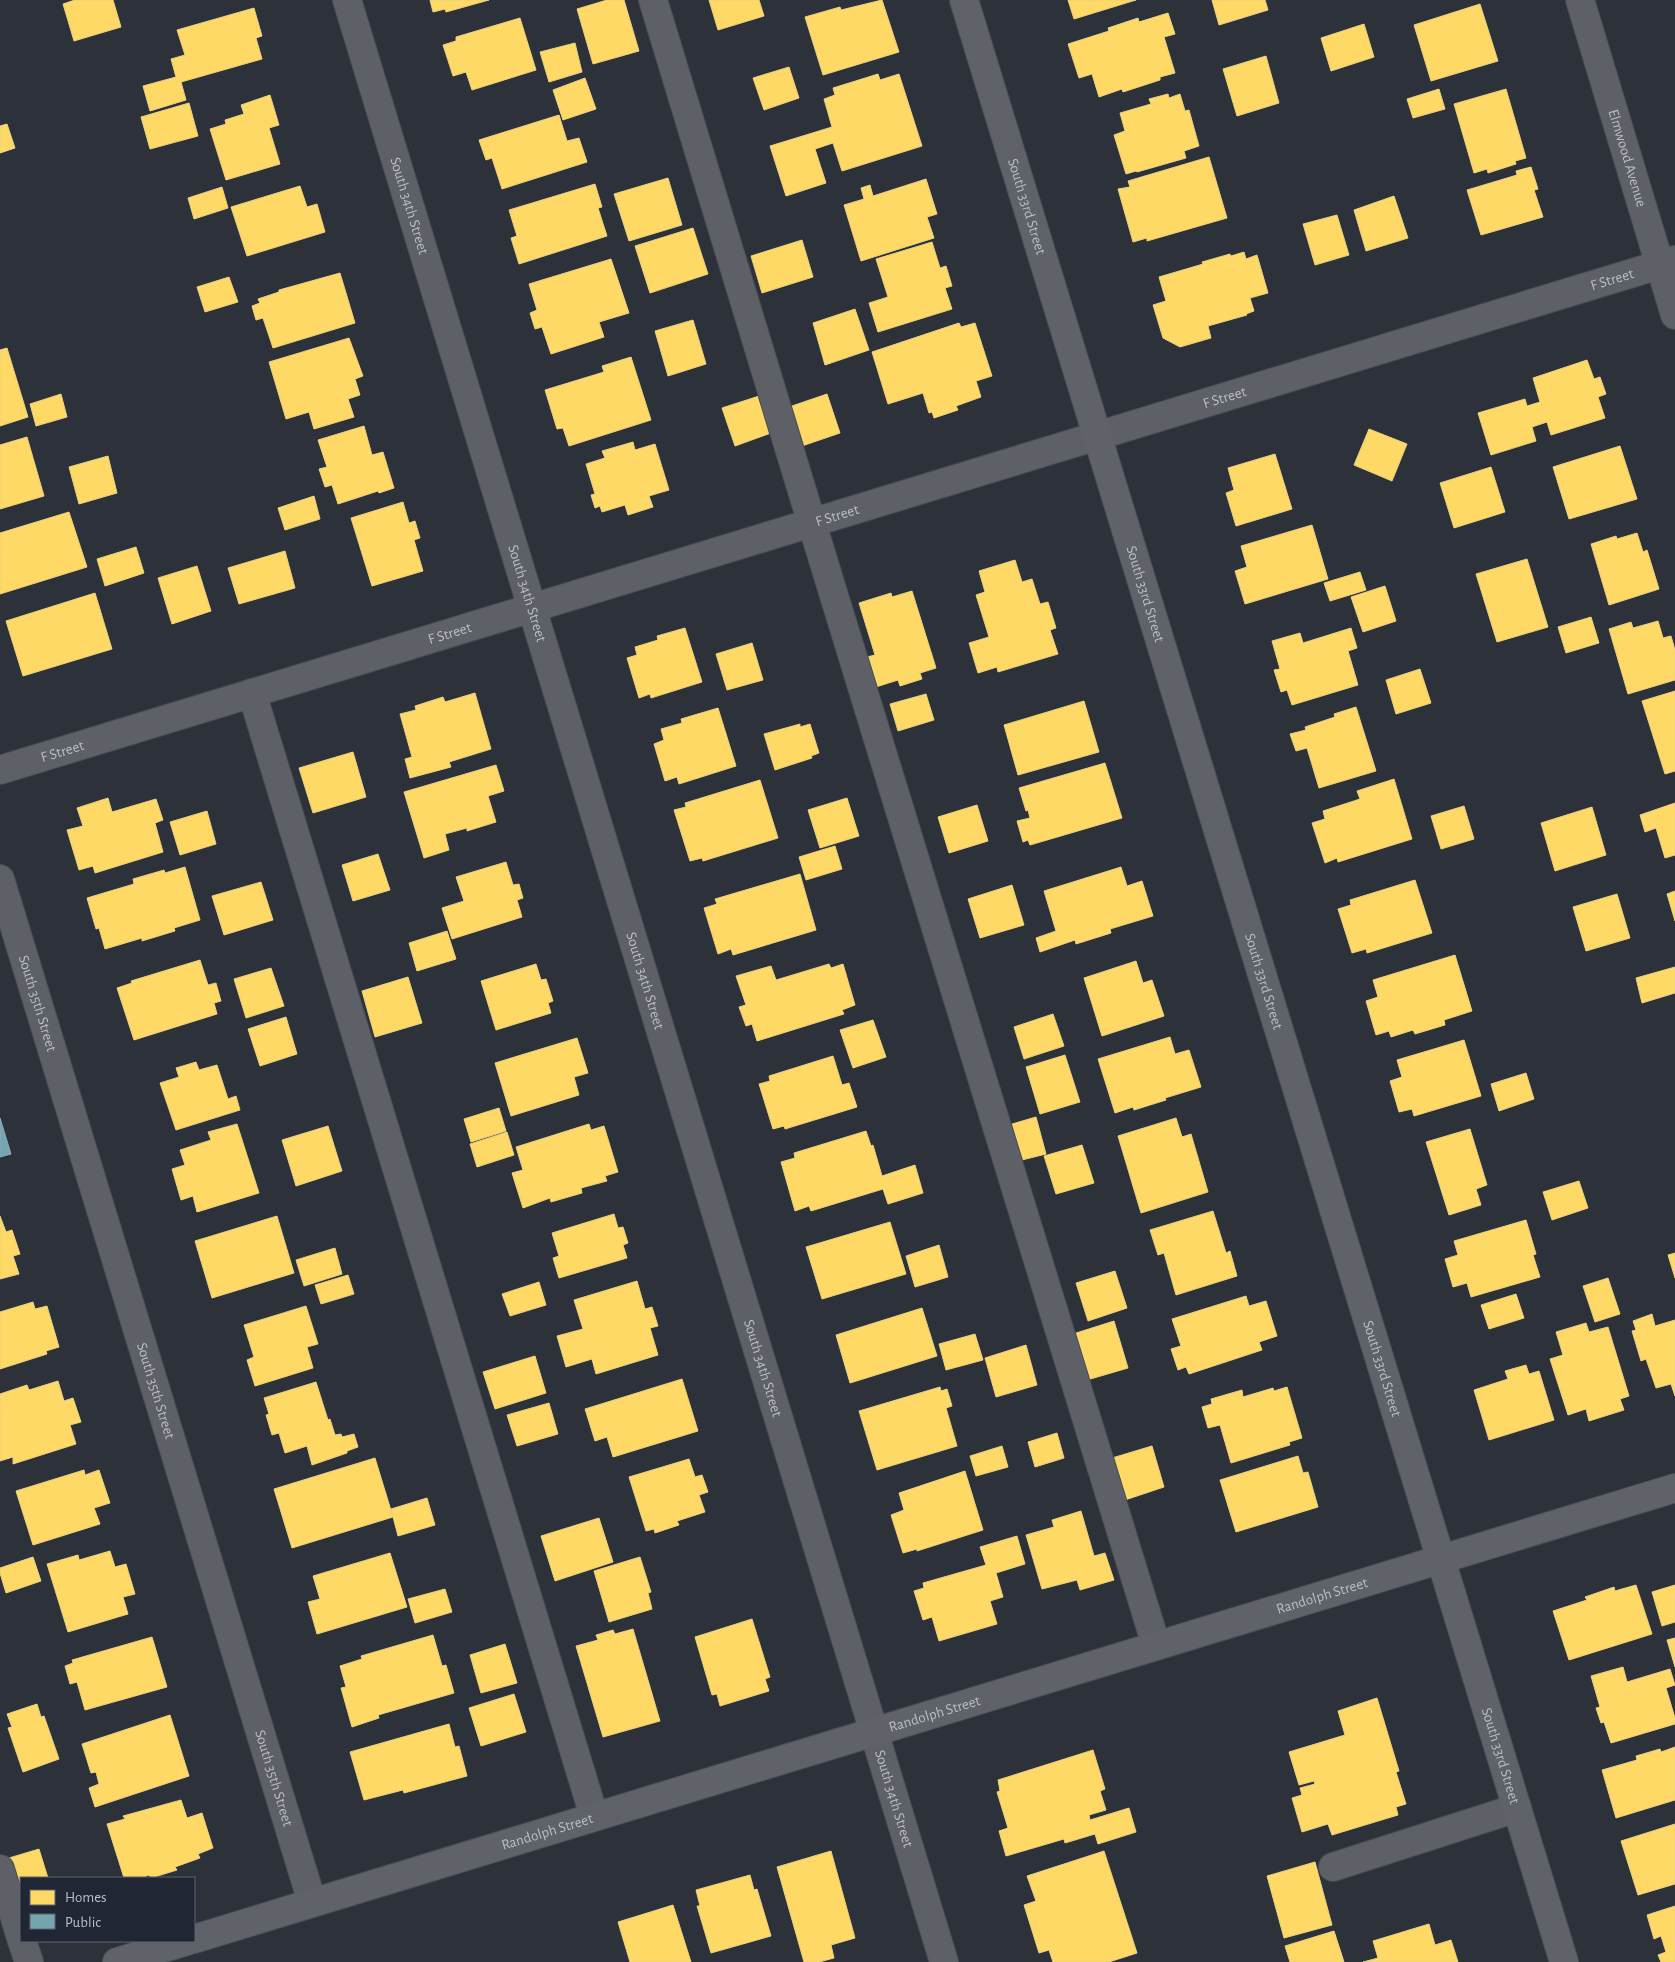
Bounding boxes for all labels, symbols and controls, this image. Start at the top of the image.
street label: Elmwood Avenue [1605,107,1649,209]
street label: South 34th Street [387,155,431,256]
street label: South 33rd Street [1005,157,1049,257]
street label: F Street [1589,266,1636,293]
street label: F Street [1201,384,1248,411]
street label: F Street [814,502,861,529]
street label: South 34th Street [505,543,549,644]
street label: South 33rd Street [1123,544,1167,644]
street label: F Street [426,620,473,647]
street label: F Street [39,738,86,765]
street label: South 34th Street [623,930,667,1031]
street label: South 33rd Street [1242,931,1285,1031]
street label: South 35th Street [16,954,59,1054]
street label: South 34th Street [741,1318,785,1419]
street label: South 33rd Street [1360,1319,1404,1419]
street label: South 35th Street [134,1341,177,1441]
street label: Randolph Street [1275,1575,1370,1617]
street label: Randolph Street [887,1693,982,1735]
street label: South 33rd Street [1479,1706,1522,1806]
street label: South 35th Street [252,1728,296,1828]
street label: South 34th Street [872,1748,916,1849]
street label: Randolph Street [500,1811,595,1853]
legend [20,1877,195,1942]
text: Homes [65,1890,107,1905]
text: Public [65,1915,101,1930]

